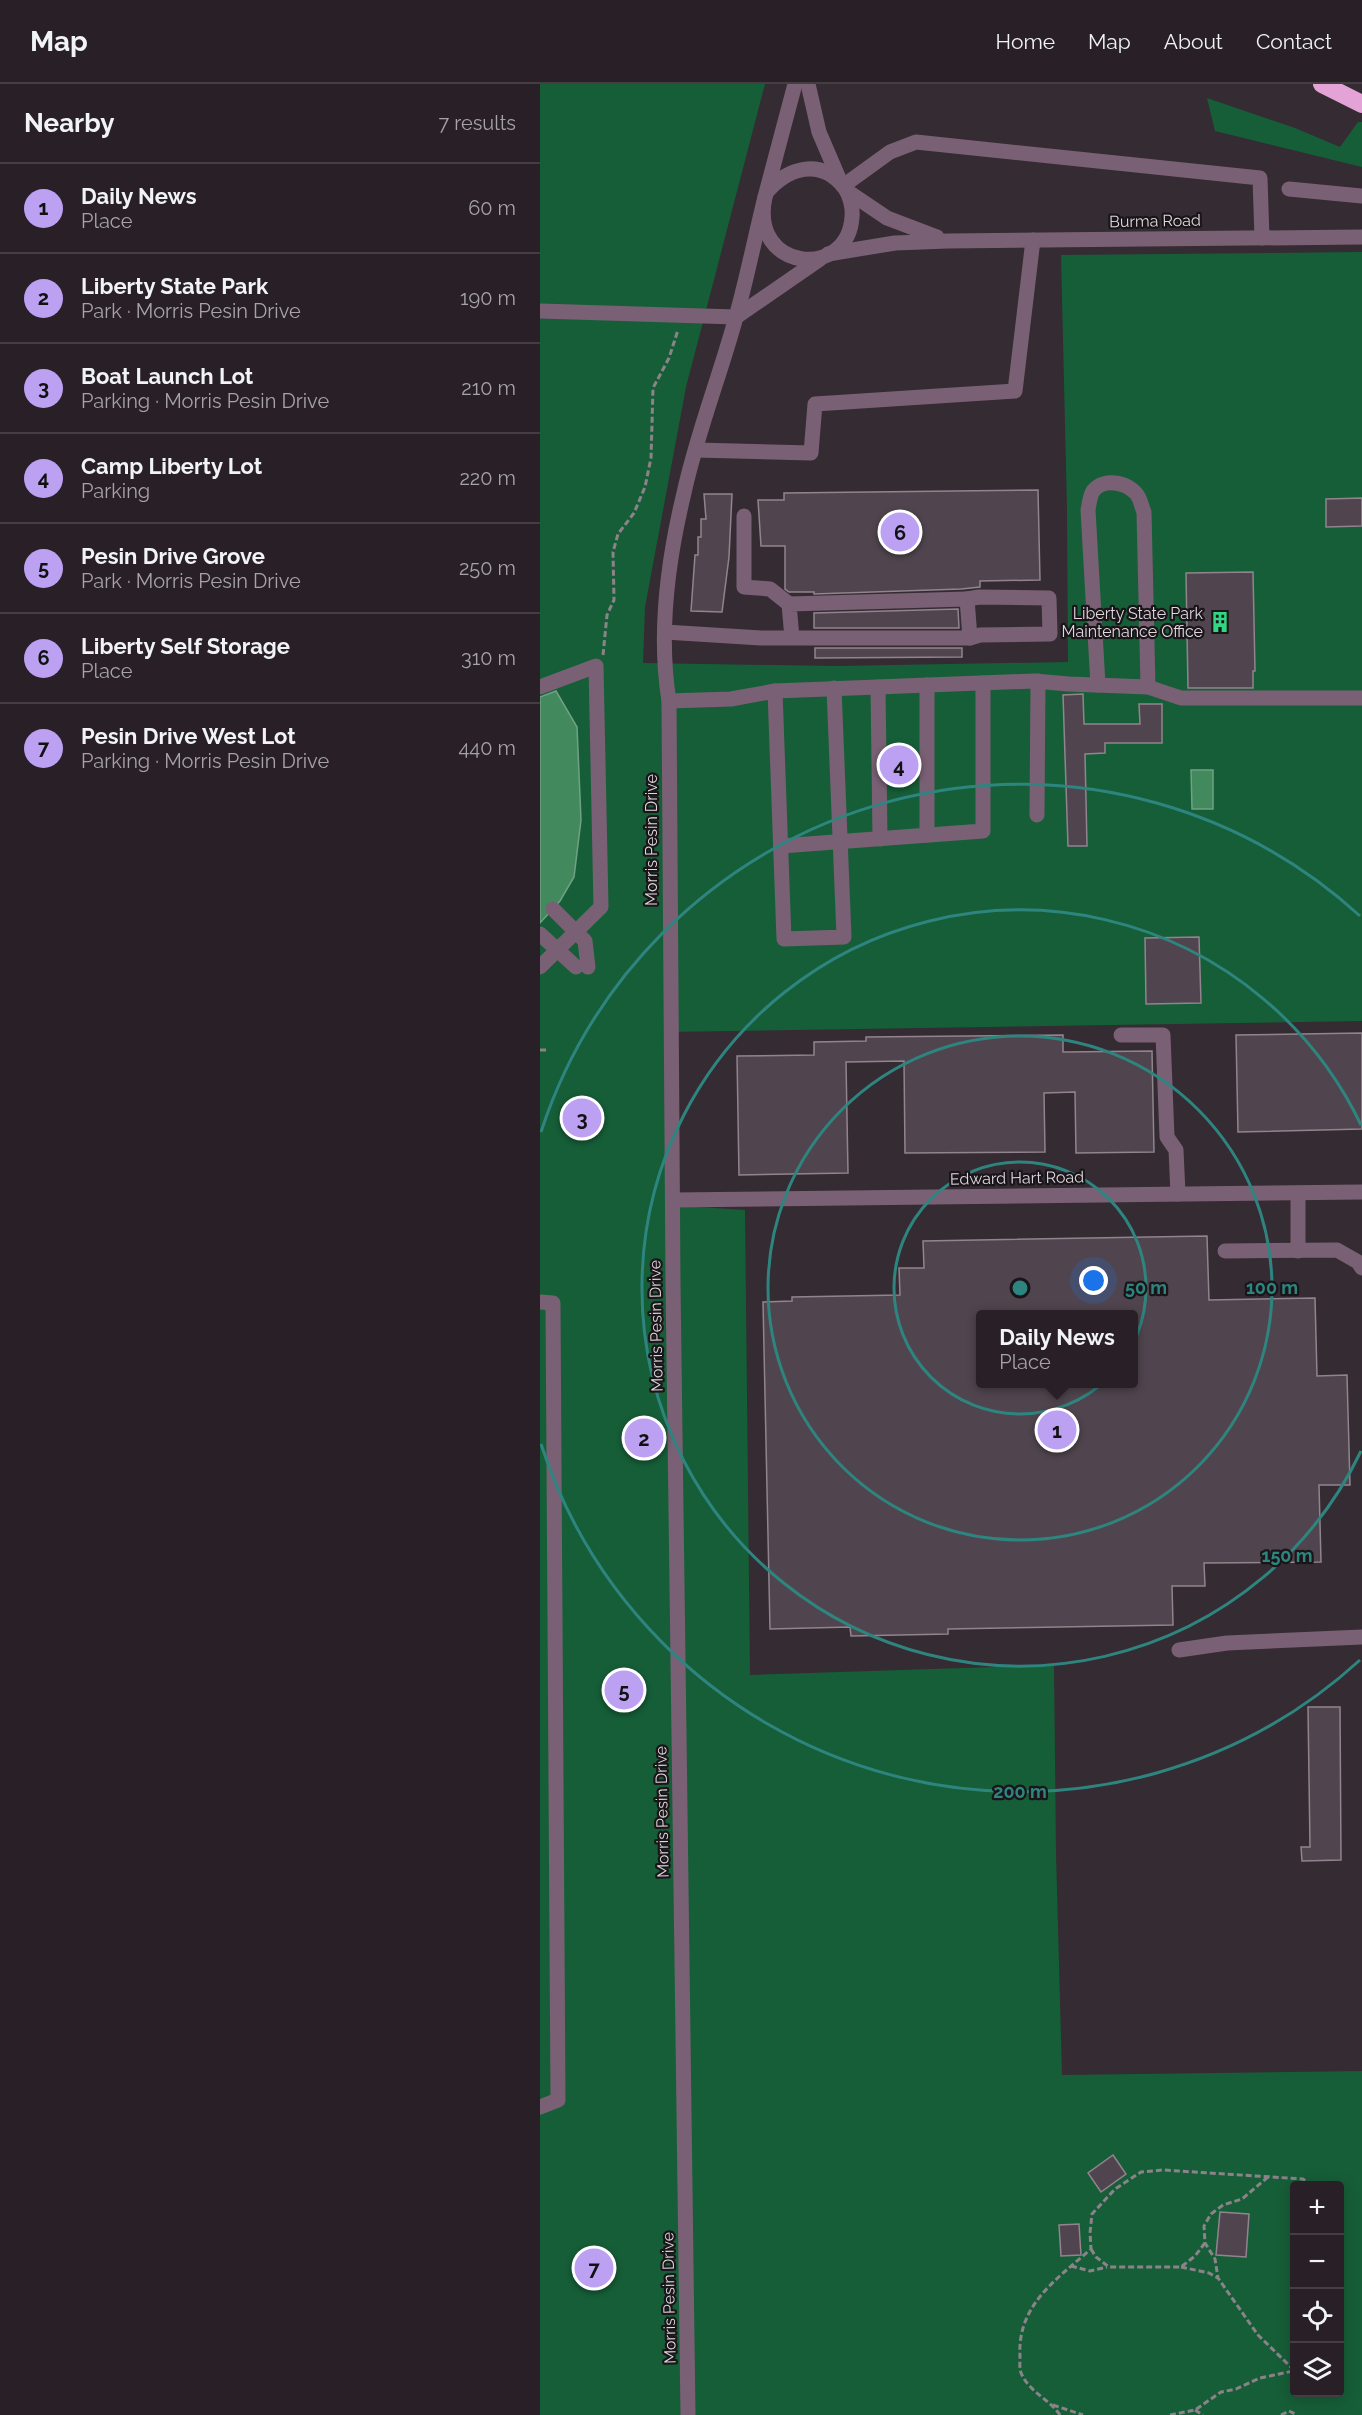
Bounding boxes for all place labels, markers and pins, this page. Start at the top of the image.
pin: 6 [880,510,920,554]
place label: Liberty State Park Maintenance Office [1062,604,1204,641]
building icon: Liberty State Park Maintenance Office [1208,610,1232,634]
pin: 4 [880,742,918,788]
pin: 3 [562,1096,602,1140]
centre of rings [1010,1278,1030,1298]
pin: 1 [1038,1408,1076,1452]
pin: 2 [624,1416,664,1460]
pin: 5 [604,1668,644,1712]
pin: 7 [574,2246,614,2290]

